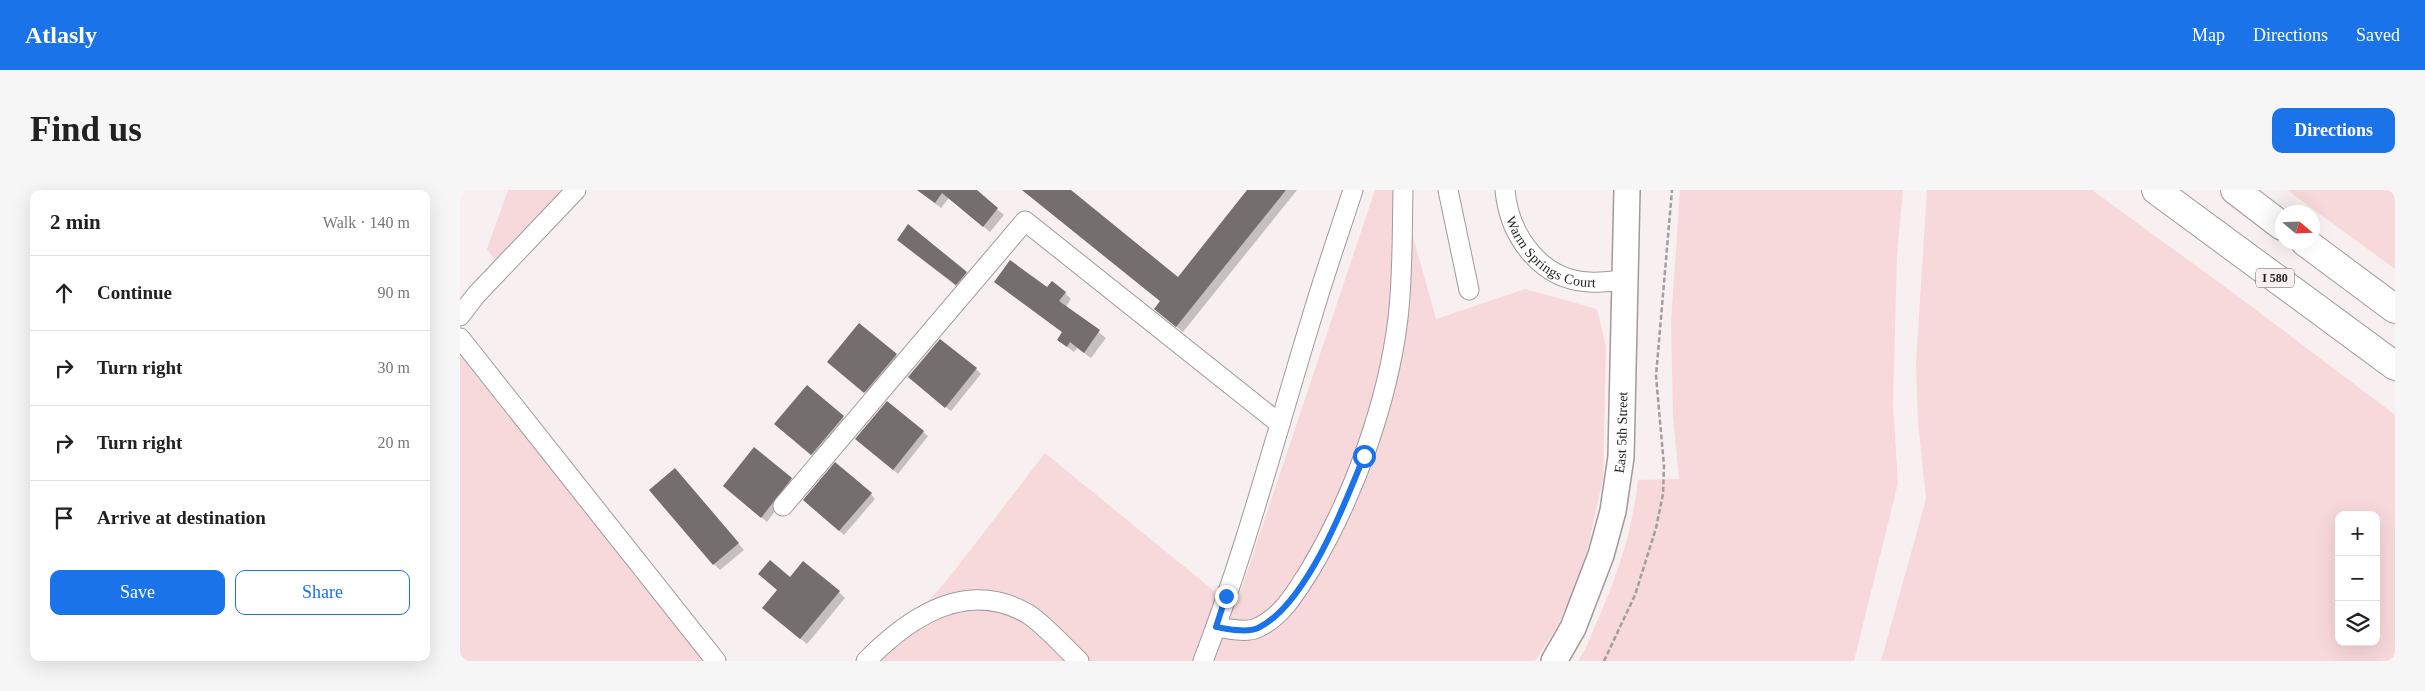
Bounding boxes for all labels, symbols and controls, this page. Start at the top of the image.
text: Atlasly [25,22,97,48]
text: Map [2192,25,2225,45]
text: Directions [2253,25,2328,45]
text: Saved [2356,25,2400,45]
button: Directions [2272,108,2395,153]
text: Find us [30,110,142,149]
north arrow [2275,205,2320,250]
text: 2 min [50,210,101,234]
text: Walk · 140 m [323,214,410,231]
street label: Warm Springs Court [1503,214,1596,290]
road number: I 580 [2256,268,2294,288]
icon: ahead [50,279,78,307]
text: Continue [97,282,172,303]
text: 90 m [378,284,410,301]
icon: right [50,354,78,382]
text: Turn right [97,357,182,378]
text: 30 m [378,359,410,376]
street label: East 5th Street [1612,391,1630,474]
icon: right [50,429,78,457]
text: Turn right [97,432,182,453]
text: 20 m [378,434,410,451]
route start [1353,445,1376,468]
icon: arrive [50,504,78,532]
text: Arrive at destination [97,507,266,528]
map controls [2335,511,2380,646]
button: + [2335,511,2380,556]
button: − [2335,556,2380,601]
button: Save [50,570,225,615]
button: Share [235,570,410,615]
route end [1215,585,1238,608]
button: layers [2335,601,2380,646]

